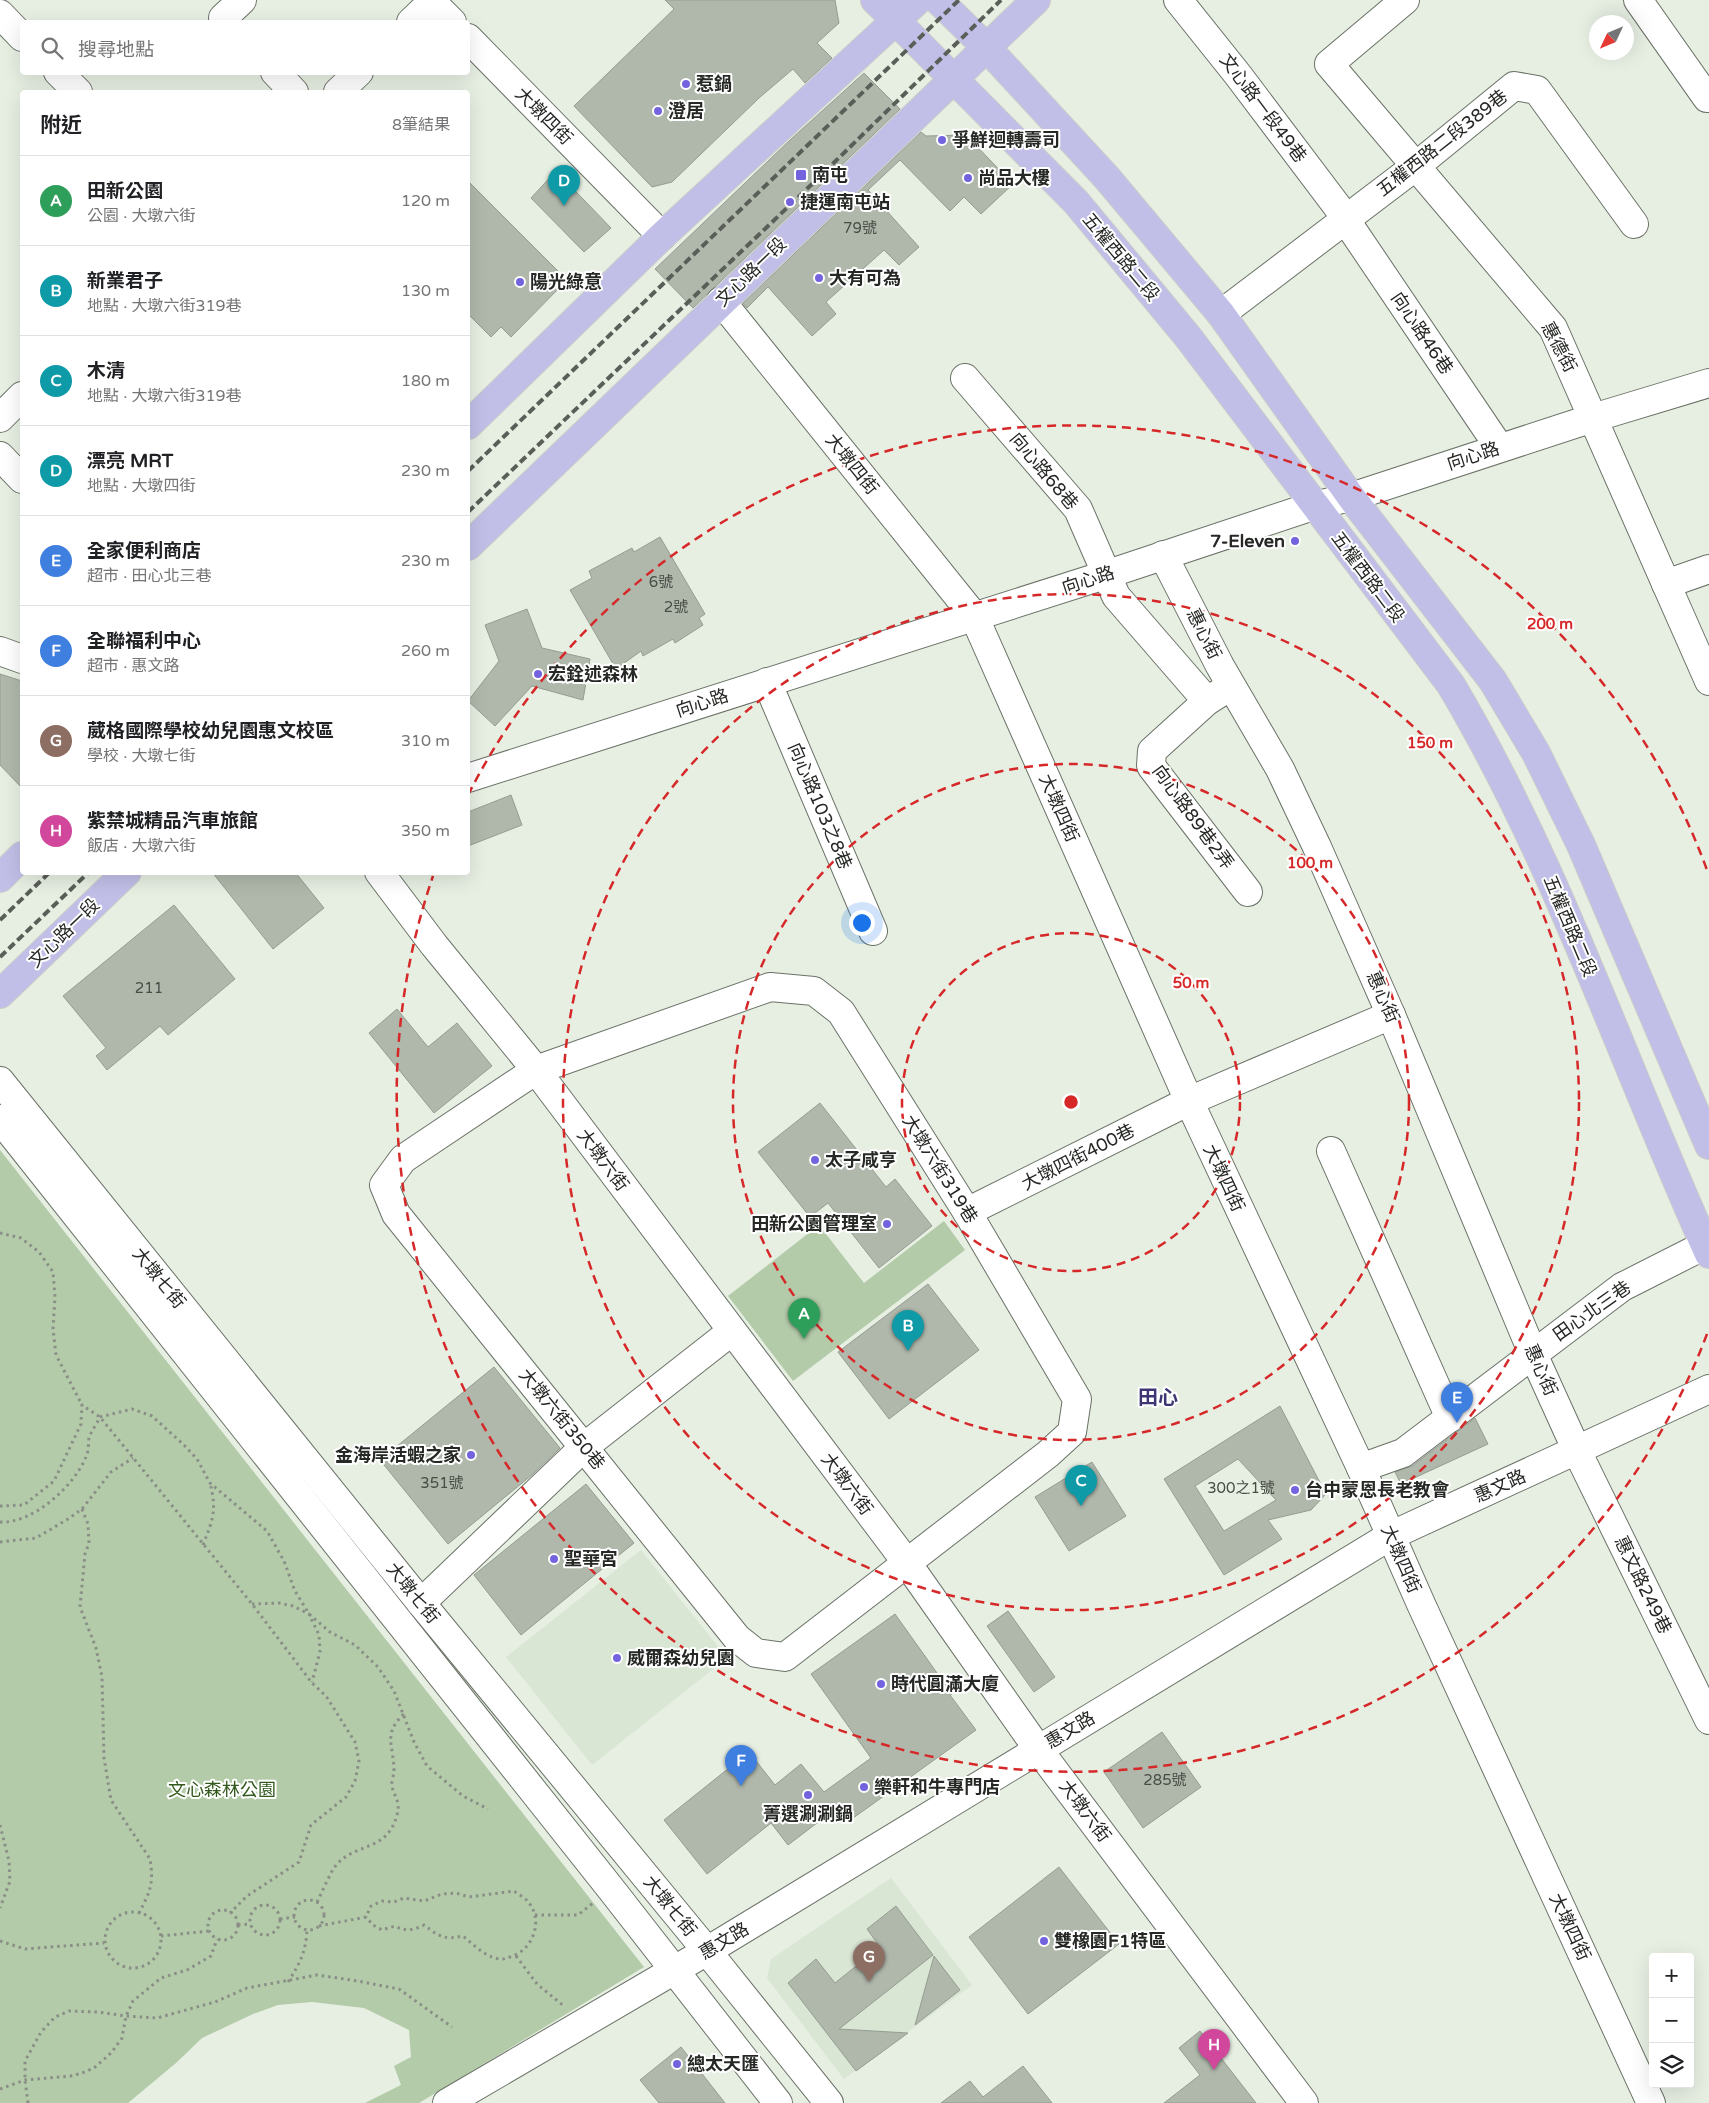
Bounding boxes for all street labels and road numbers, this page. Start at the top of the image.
street label: 文心路一段49巷 [1215,49,1311,167]
street label: 大墩四街 [511,83,577,149]
street label: 五權西路二段389巷 [1372,85,1512,201]
street label: 五權西路二段 [1078,209,1164,305]
street label: 文心路一段 [711,233,791,311]
street label: 向心路46巷 [1386,288,1458,378]
street label: 惠德街 [1537,318,1581,376]
street label: 向心路68巷 [1005,428,1083,514]
street label: 大墩四街 [821,429,883,499]
street label: 向心路 [1444,437,1502,475]
street label: 五權西路二段 [1327,527,1409,627]
street label: 向心路 [1059,561,1117,599]
street label: 惠心街 [1182,605,1226,663]
street label: 向心路 [673,684,731,722]
street label: 向心路103之8巷 [783,739,857,873]
street label: 向心路89巷2弄 [1148,760,1238,874]
street label: 大墩四街 [1034,771,1084,845]
street label: 五權西路二段 [1539,872,1601,980]
street label: 文心路一段 [24,894,104,972]
street label: 惠心街 [1362,968,1404,1026]
street label: 大墩六街319巷 [898,1111,982,1227]
street label: 大墩四街400巷 [1018,1119,1138,1195]
street label: 大墩六街 [573,1125,633,1195]
street label: 大墩四街 [1199,1141,1249,1215]
street label: 大墩七街 [128,1243,190,1313]
street label: 田心北三巷 [1549,1276,1635,1346]
street label: 惠心街 [1520,1341,1562,1399]
street label: 大墩六街350巷 [514,1364,610,1474]
street label: 大墩六街 [817,1449,877,1519]
street label: 惠文路 [1471,1465,1529,1507]
street label: 大墩四街 [1376,1522,1426,1596]
street label: 惠文路249巷 [1610,1533,1676,1637]
street label: 大墩七街 [382,1558,444,1628]
street label: 惠文路 [1041,1707,1099,1753]
street label: 大墩六街 [1055,1776,1115,1846]
street label: 大墩七街 [639,1871,701,1941]
street label: 大墩四街 [1545,1890,1595,1964]
street label: 惠文路 [695,1918,753,1964]

